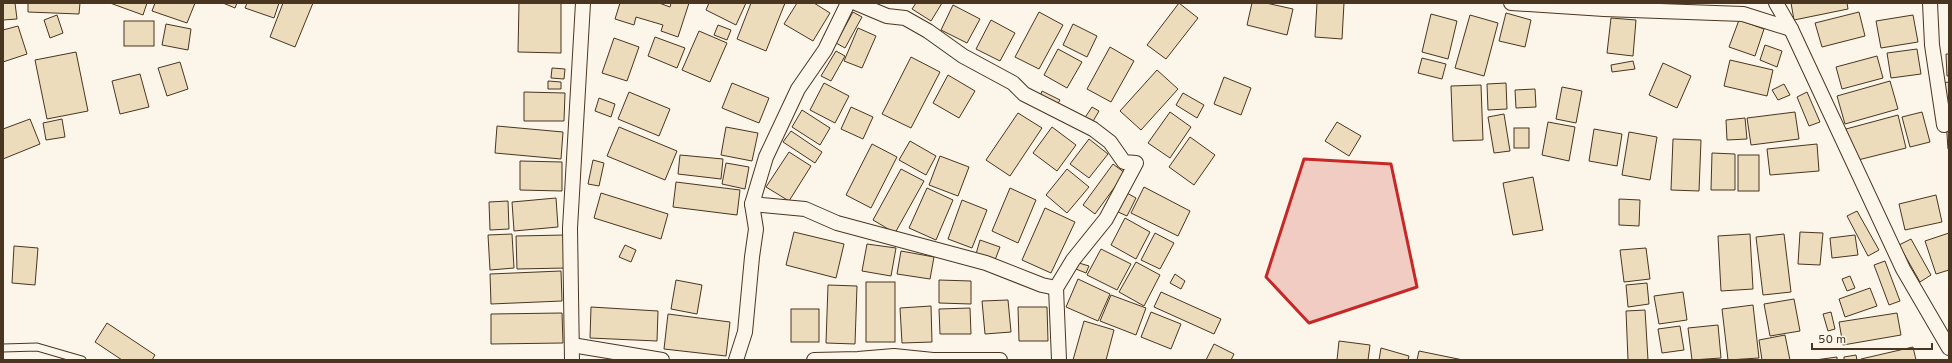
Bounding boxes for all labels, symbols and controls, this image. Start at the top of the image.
scale bar [1812,325,1932,351]
text: 50 m [1818,332,1846,348]

